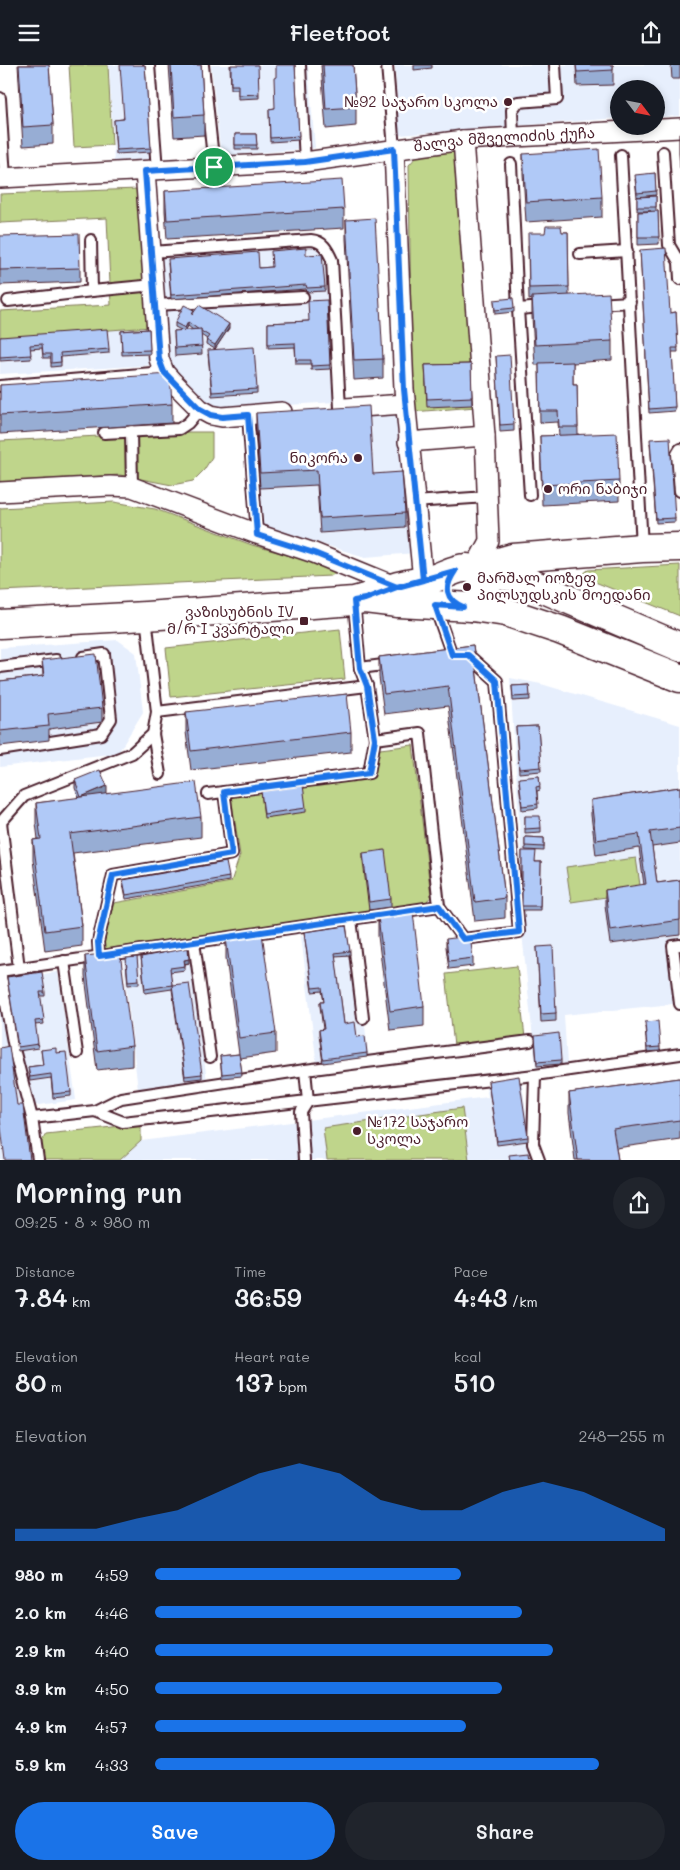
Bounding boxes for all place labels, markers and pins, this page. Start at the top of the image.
place label: №92 საჯარო სკოლა [344,91,498,111]
marker: №92 საჯარო სკოლა [502,96,514,108]
pin [193,146,235,188]
place label: ნიკორა [289,447,348,467]
marker: ნიკორა [352,452,364,464]
place label: ორი ნაბიჯი [558,478,647,498]
marker: ორი ნაბიჯი [542,483,554,495]
place label: მარშალ იოზეფ პილსუდსკის მოედანი [477,567,651,604]
marker: მარშალ იოზეფ პილსუდსკის მოედანი [461,581,473,593]
place label: ვაზისუბნის IV მ/რ I კვარტალი [167,601,294,638]
marker: ვაზისუბნის IV მ/რ I კვარტალი [298,615,310,627]
place label: №172 საჯარო სკოლა [367,1111,468,1148]
marker: №172 საჯარო სკოლა [351,1125,363,1137]

